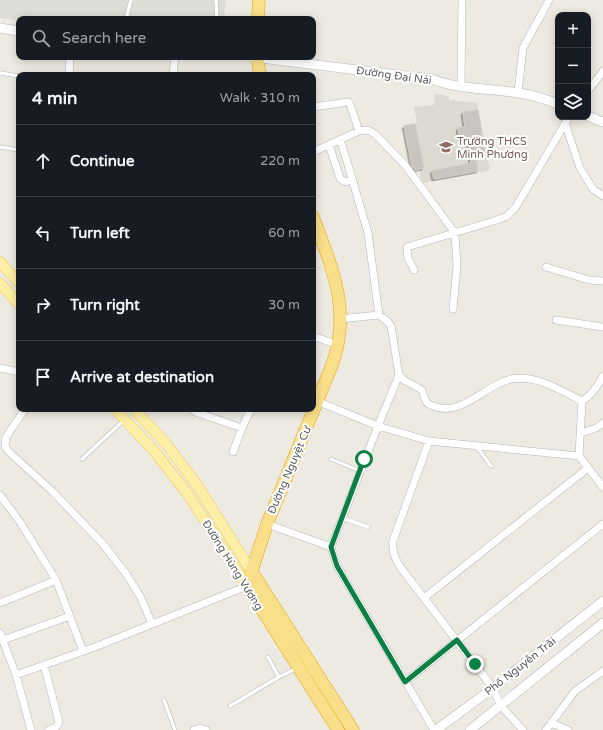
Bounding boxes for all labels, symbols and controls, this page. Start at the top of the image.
map controls [555,12,591,120]
button: + [555,12,591,48]
search box [16,16,316,60]
icon: search [30,27,52,49]
text: Search here [62,29,146,47]
button: − [555,48,591,84]
street label: Đường Đại Nải [355,64,432,87]
button: layers [555,84,591,120]
text: 4 min [32,88,77,109]
text: Walk · 310 m [220,90,300,106]
place label: Trường THCS Minh Phương [457,135,528,161]
school or university icon: Trường THCS Minh Phương [438,139,454,155]
icon: ahead [32,150,54,172]
text: Continue [70,152,134,170]
text: 220 m [260,153,300,169]
icon: left [32,222,54,244]
text: Turn left [70,224,130,242]
text: 60 m [268,225,300,241]
icon: right [32,294,54,316]
text: Turn right [70,296,140,314]
text: 30 m [268,297,300,313]
icon: arrive [32,366,54,388]
text: Arrive at destination [70,368,214,386]
street label: Đường Nguyệt Cư [265,423,314,516]
route start [355,450,373,468]
street label: Đường Hùng Vương [200,518,266,613]
street label: Phố Nguyễn Trãi [482,635,558,698]
route end [466,655,484,673]

